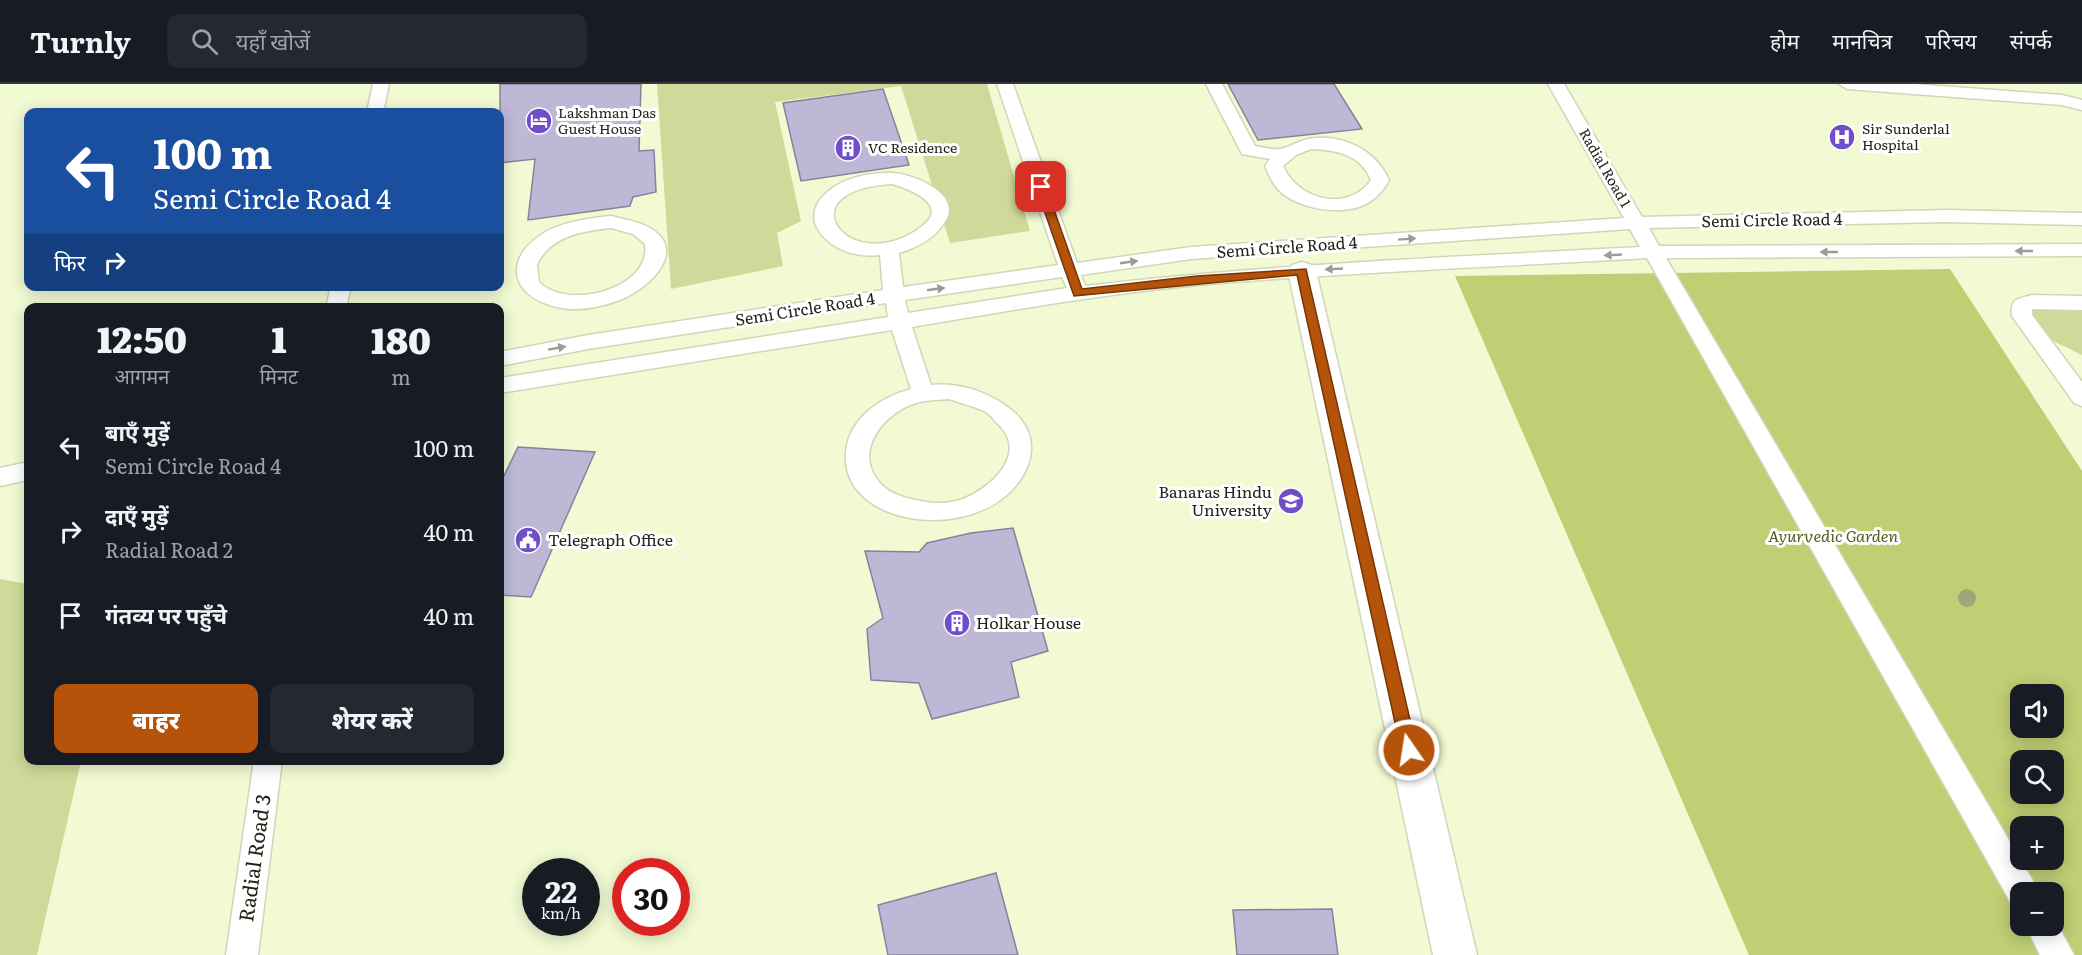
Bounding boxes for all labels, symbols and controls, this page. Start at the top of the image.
search box [167,14,587,68]
text: Turnly [30,20,131,62]
text: यहाँ खोजें [236,24,310,57]
text: होम [1770,24,1799,55]
text: मानचित्र [1832,24,1892,55]
text: परिचय [1925,24,1977,55]
text: संपर्क [2010,24,2052,55]
icon: search [188,25,221,58]
place label: Lakshman Das Guest House [558,102,656,138]
hotel icon: Lakshman Das Guest House [524,106,554,136]
place label: Sir Sunderlal Hospital [1862,118,1950,154]
text: 100 m [153,120,272,182]
hospital icon: Sir Sunderlal Hospital [1827,122,1857,152]
street label: Radial Road 1 [1575,124,1637,211]
icon: left [54,132,132,210]
building icon: VC Residence [833,133,863,163]
place label: VC Residence [868,137,957,157]
pin [1015,161,1066,212]
icon: arrive [1024,170,1057,203]
text: Semi Circle Road 4 [153,177,391,217]
street label: Semi Circle Road 4 [1701,206,1843,232]
street label: Semi Circle Road 4 [1216,229,1358,263]
one-way arrow [1398,234,1417,244]
text: फिर [54,245,86,278]
icon: right [98,246,131,279]
one-way arrow [2014,246,2033,256]
one-way arrow [1819,247,1838,257]
one-way arrow [1603,250,1622,259]
one-way arrow [1120,257,1139,266]
one-way arrow [1324,265,1343,274]
street label: Semi Circle Road 4 [733,285,877,331]
one-way arrow [927,285,946,294]
text: 12:50 [97,311,187,364]
text: 1 [271,311,287,364]
text: 180 [371,312,431,365]
one-way arrow [548,343,567,352]
text: आगमन [115,360,169,390]
text: मिनट [260,360,298,390]
text: m [391,361,411,391]
text: बाएँ मुड़ें [105,415,170,448]
icon: left [54,431,87,464]
text: 100 m [414,431,474,464]
text: Semi Circle Road 4 [105,450,281,480]
place label: Banaras Hindu University [1159,479,1273,521]
school or university icon: Banaras Hindu University [1276,486,1306,516]
text: दाएँ मुड़ें [105,499,168,532]
icon: right [54,515,87,548]
text: 40 m [423,515,474,548]
park label: Ayurvedic Garden [1768,523,1898,547]
public building icon: Telegraph Office [513,525,543,555]
place label: Telegraph Office [548,527,673,551]
text: Radial Road 2 [105,534,233,564]
text: गंतव्य पर पहुँचे [105,598,227,631]
icon: arrive [54,599,87,632]
text: 40 m [423,599,474,632]
building icon: Holkar House [942,608,972,638]
place label: Holkar House [976,610,1081,634]
button: बाहर [54,684,258,753]
button: शेयर करें [270,684,474,753]
map controls [2010,684,2064,936]
button: sound [2010,684,2064,738]
position arrow [1377,718,1441,782]
button: search [2010,750,2064,804]
street label: Radial Road 3 [229,792,277,923]
button: + [2010,816,2064,870]
speed limit sign: 30 [612,858,690,936]
text: 22 [545,868,577,912]
button: − [2010,882,2064,936]
text: km/h [541,901,581,924]

